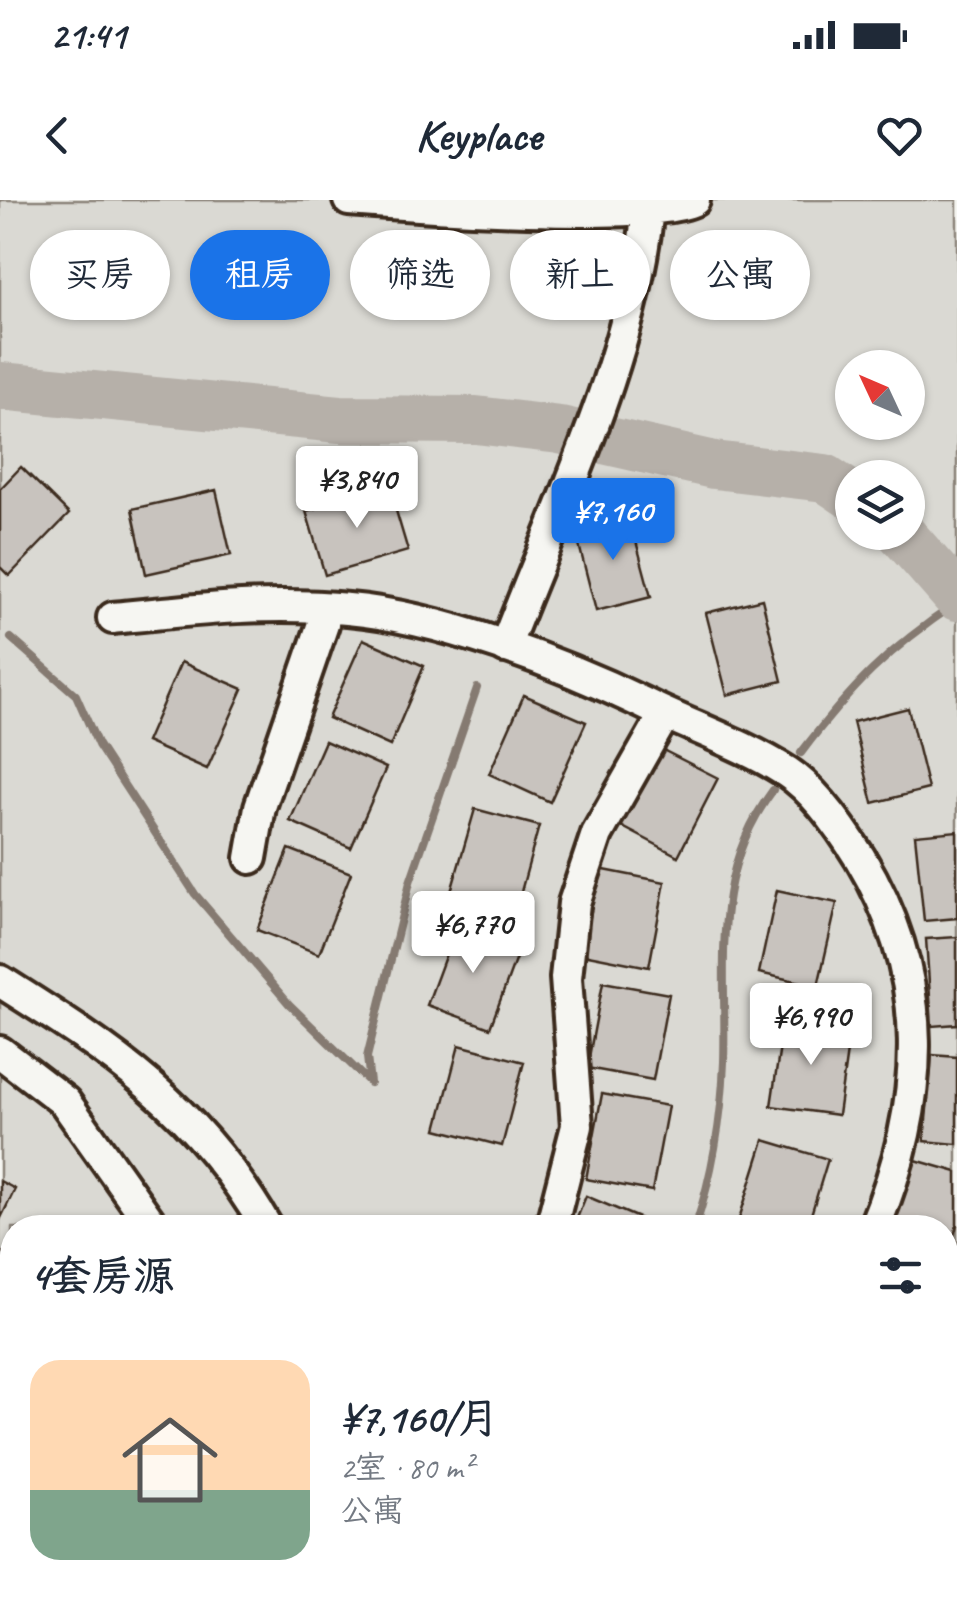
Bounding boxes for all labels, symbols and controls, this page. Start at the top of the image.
text: 21:41 [50,12,126,59]
text: Keyplace [415,107,542,164]
icon: back [30,108,85,163]
icon: heart [872,108,927,163]
chip: 买房 [30,230,170,320]
chip: 租房 [190,230,330,320]
chip: 筛选 [350,230,490,320]
chip: 新上 [510,230,650,320]
chip: 公寓 [670,230,810,320]
north arrow [835,350,925,440]
map controls [835,350,925,550]
pin: ¥3,840 [276,446,438,531]
text: ¥3,840 [318,458,396,499]
button: layers [835,460,925,550]
pin: ¥7,160 [532,478,694,563]
text: ¥7,160 [574,490,652,531]
pin: ¥6,770 [392,891,554,976]
text: ¥6,770 [434,903,512,944]
pin: ¥6,990 [730,983,892,1068]
text: ¥6,990 [772,995,850,1036]
icon: filters [873,1248,928,1303]
text: 4套房源 [30,1250,175,1303]
text: ¥7,160/月 [340,1392,499,1445]
icon: home [110,1400,230,1520]
text: 2室 · 80 m² [340,1447,473,1488]
text: 公寓 [340,1490,404,1531]

